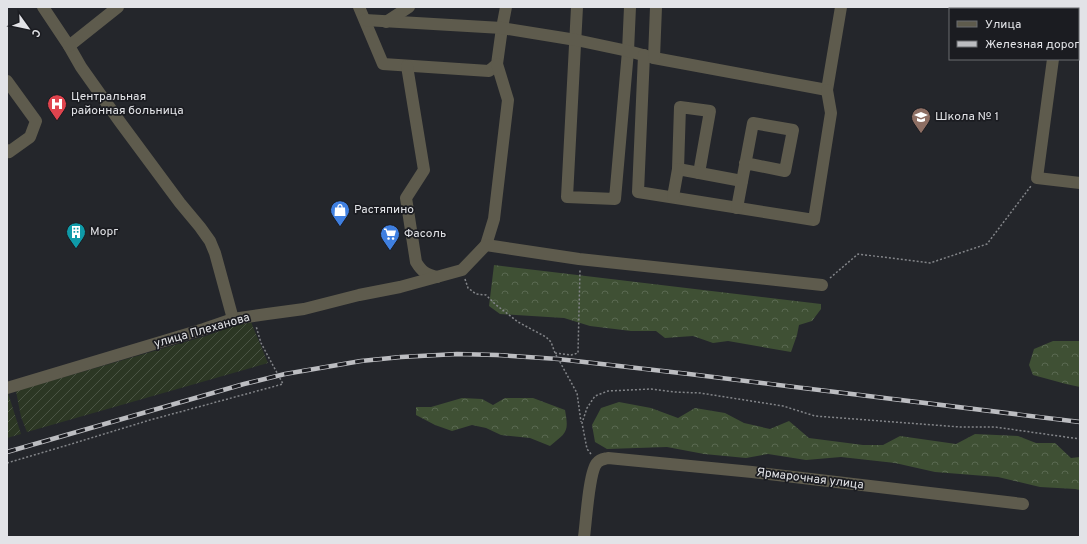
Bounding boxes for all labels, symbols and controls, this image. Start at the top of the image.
north arrow [8,8,48,48]
legend [949,8,1079,60]
text: Улица [985,17,1021,33]
text: С [28,26,43,40]
text: Железная дорога [985,37,1086,53]
place label: Центральная районная больница [71,89,184,119]
hospital icon: Центральная районная больница [46,93,68,121]
school or university icon: Школа № 1 [910,106,932,134]
place label: Школа № 1 [935,109,999,125]
shop icon: Растяпино [329,199,351,227]
place label: Растяпино [354,202,414,218]
building icon: Морг [65,221,87,249]
supermarket icon: Фасоль [379,223,401,251]
place label: Морг [90,224,118,240]
place label: Фасоль [404,226,446,242]
street label: улица Плеханова [152,310,252,352]
street label: Ярмарочная улица [755,464,865,494]

